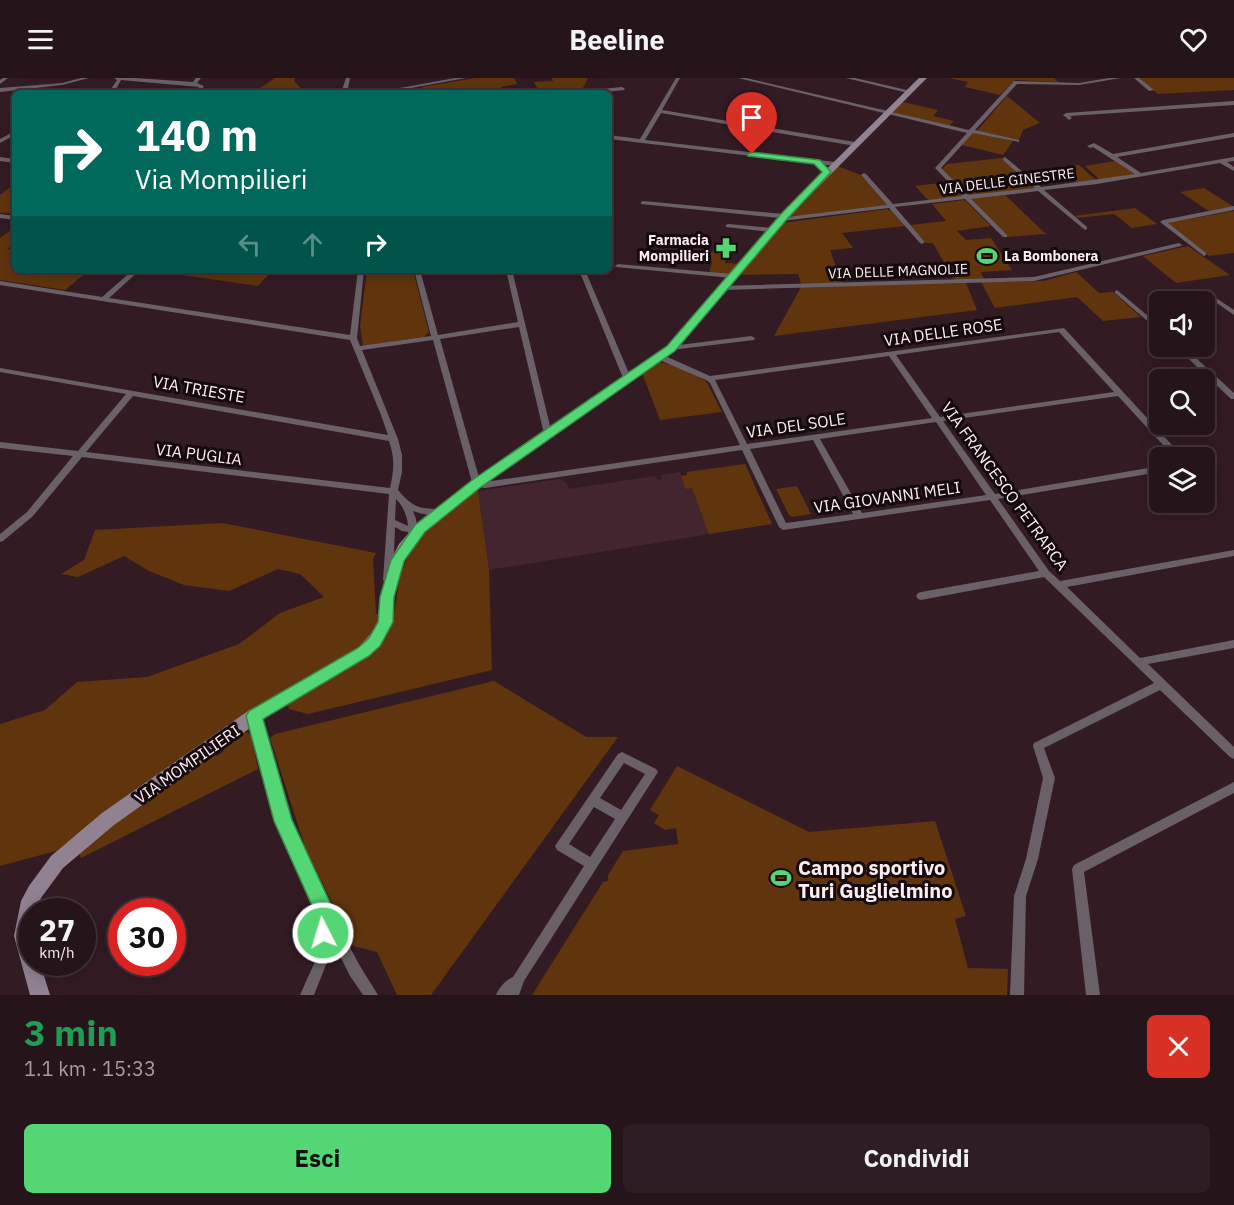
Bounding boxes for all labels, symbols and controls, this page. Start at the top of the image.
text: Beeline [569,22,665,57]
icon: menu [24,23,57,56]
icon: heart [1177,23,1210,56]
pin [726,92,777,154]
icon: arrive [735,101,768,134]
text: 140 m [135,108,258,163]
icon: right [36,114,114,192]
text: Via Mompilieri [135,161,308,196]
street label: VIA DELLE GINESTRE [938,164,1076,198]
icon: left [233,228,266,261]
icon: ahead [296,228,329,261]
icon: right [359,228,392,261]
place label: Farmacia Mompilieri [639,231,709,265]
pharmacy icon: Farmacia Mompilieri [714,236,738,260]
sports icon: La Bombonera [975,244,999,268]
place label: La Bombonera [1004,247,1099,265]
street label: VIA DELLE MAGNOLIE [828,260,968,282]
map controls [1149,291,1215,513]
button: sound [1149,291,1215,357]
street label: VIA DELLE ROSE [882,314,1004,350]
button: search [1149,369,1215,435]
street label: VIA TRIESTE [152,371,246,407]
street label: VIA FRANCESCO PETRARCA [937,398,1073,574]
street label: VIA DEL SOLE [745,408,847,442]
street label: VIA PUGLIA [155,439,243,469]
button: layers [1149,447,1215,513]
street label: VIA GIOVANNI MELI [812,477,962,517]
street label: VIA MOMPILIERI [130,720,244,808]
place label: Campo sportivo Turi Guglielmino [798,854,952,904]
sports icon: Campo sportivo Turi Guglielmino [769,866,793,890]
speed limit sign: 30 [108,898,186,976]
position arrow [291,901,355,965]
text: 27 [39,910,75,949]
text: km/h [39,943,75,962]
text: 3 min [24,1009,118,1056]
button: close [1147,1015,1210,1078]
text: 1.1 km · 15:33 [24,1055,156,1082]
button: Esci [24,1124,611,1193]
button: Condividi [623,1124,1210,1193]

